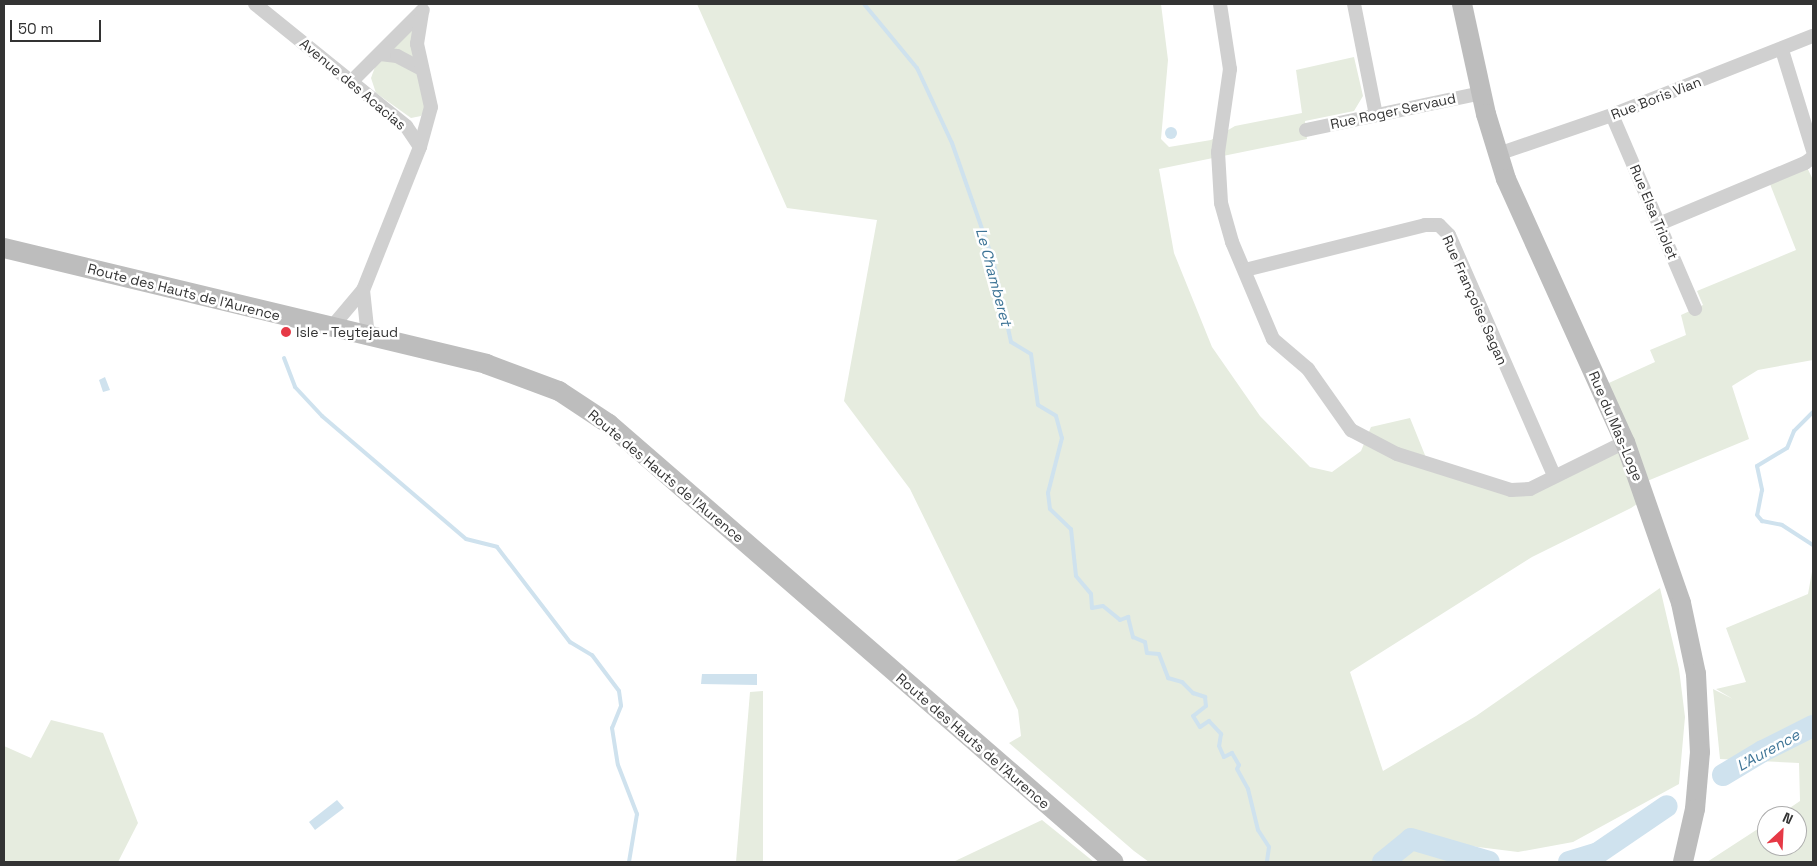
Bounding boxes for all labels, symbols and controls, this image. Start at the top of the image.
scale bar [12,10,104,42]
text: 50 m [18,19,53,38]
street label: Avenue des Acacias [296,35,410,133]
street label: Rue Boris Vian [1608,73,1704,123]
street label: Rue Roger Servaud [1329,89,1457,133]
street label: Rue Elsa Triolet [1626,162,1682,262]
water label: Le Chamberet [972,226,1016,328]
street label: Rue Françoise Sagan [1439,232,1511,368]
street label: Route des Hauts de l'Aurence [86,260,282,324]
place label: Isle - Teytejaud [296,324,399,340]
marker: Isle - Teytejaud [280,326,292,338]
street label: Rue du Mas-Loge [1585,368,1647,484]
street label: Route des Hauts de l'Aurence [585,406,747,546]
street label: Route des Hauts de l'Aurence [893,670,1053,812]
water label: L'Aurence [1733,725,1803,775]
north arrow [1757,806,1807,856]
text: N [1780,808,1796,828]

